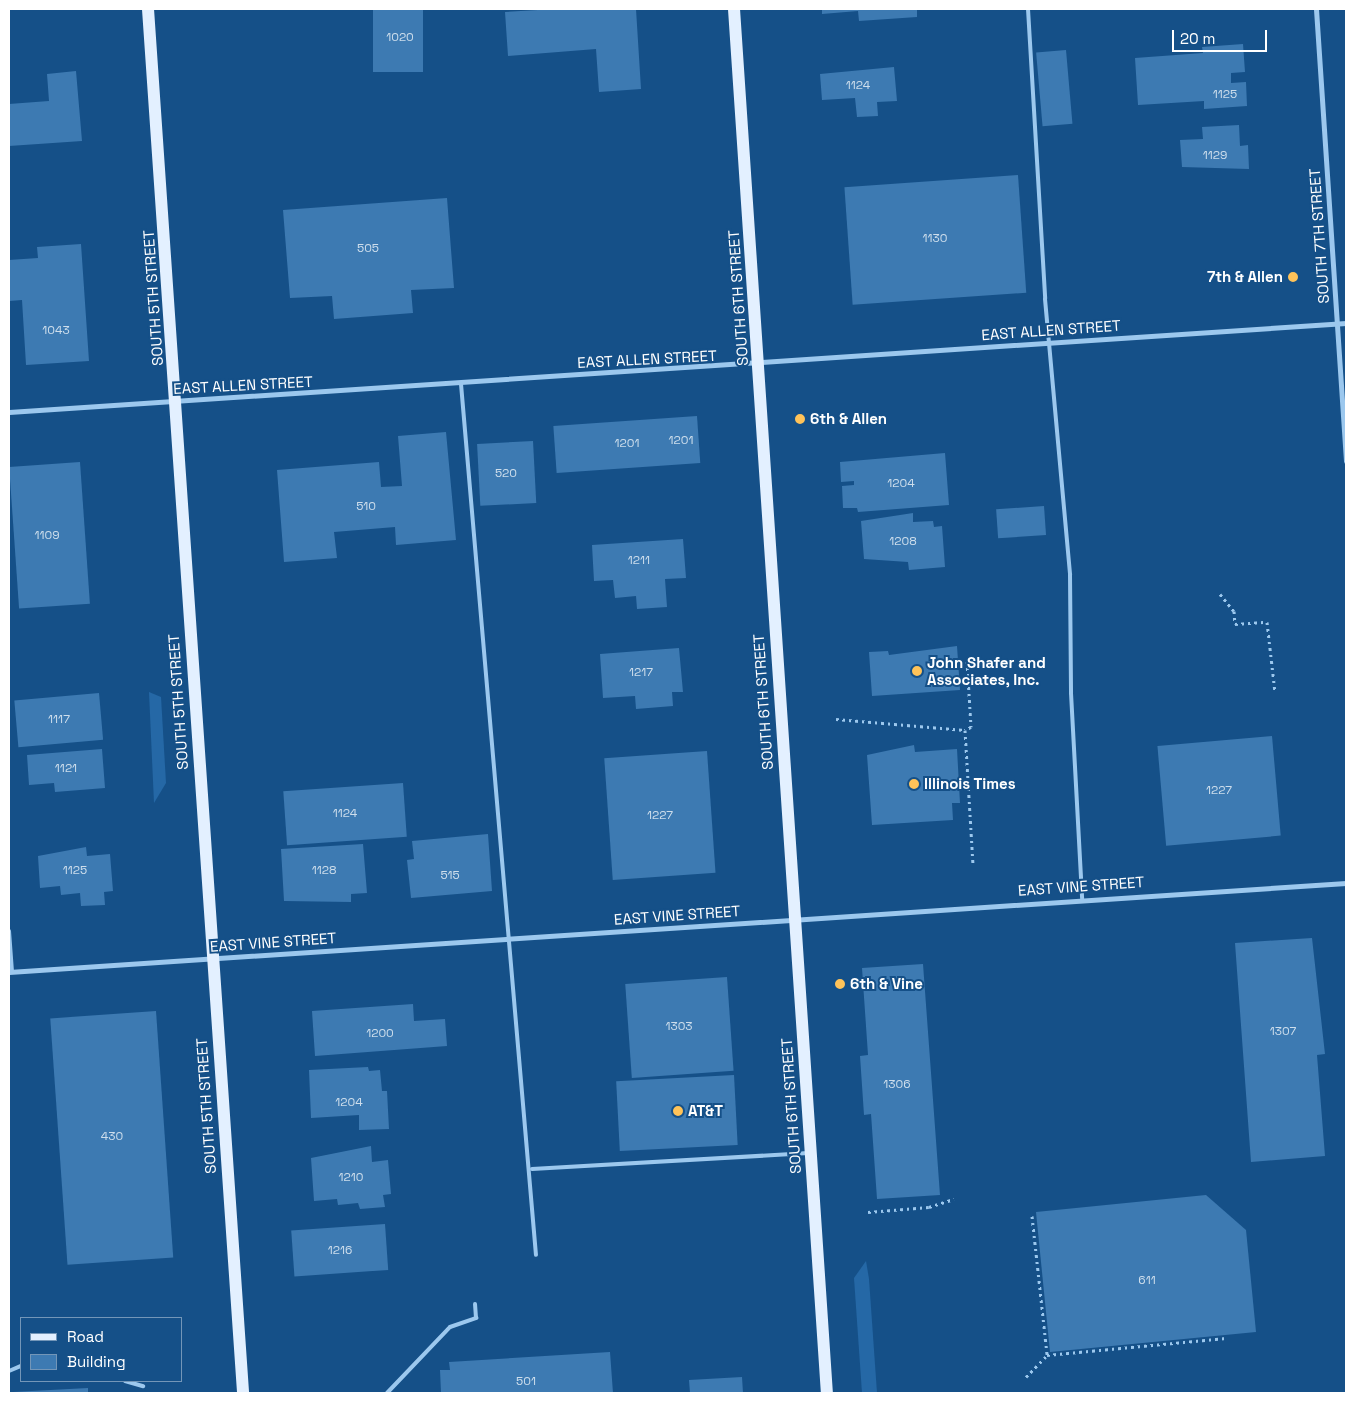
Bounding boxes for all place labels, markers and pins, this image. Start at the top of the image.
place label: 7th & Allen [1207,268,1283,286]
marker: 7th & Allen [1287,271,1299,283]
place label: 6th & Allen [810,410,887,428]
marker: 6th & Allen [794,413,806,425]
place label: John Shafer and Associates, Inc. [927,653,1046,688]
marker: John Shafer and Associates, Inc. [911,665,923,677]
place label: Illinois Times [924,775,1016,793]
marker: Illinois Times [908,778,920,790]
place label: 6th & Vine [850,975,923,993]
marker: 6th & Vine [834,978,846,990]
place label: AT&T [688,1102,723,1120]
marker: AT&T [672,1105,684,1117]

